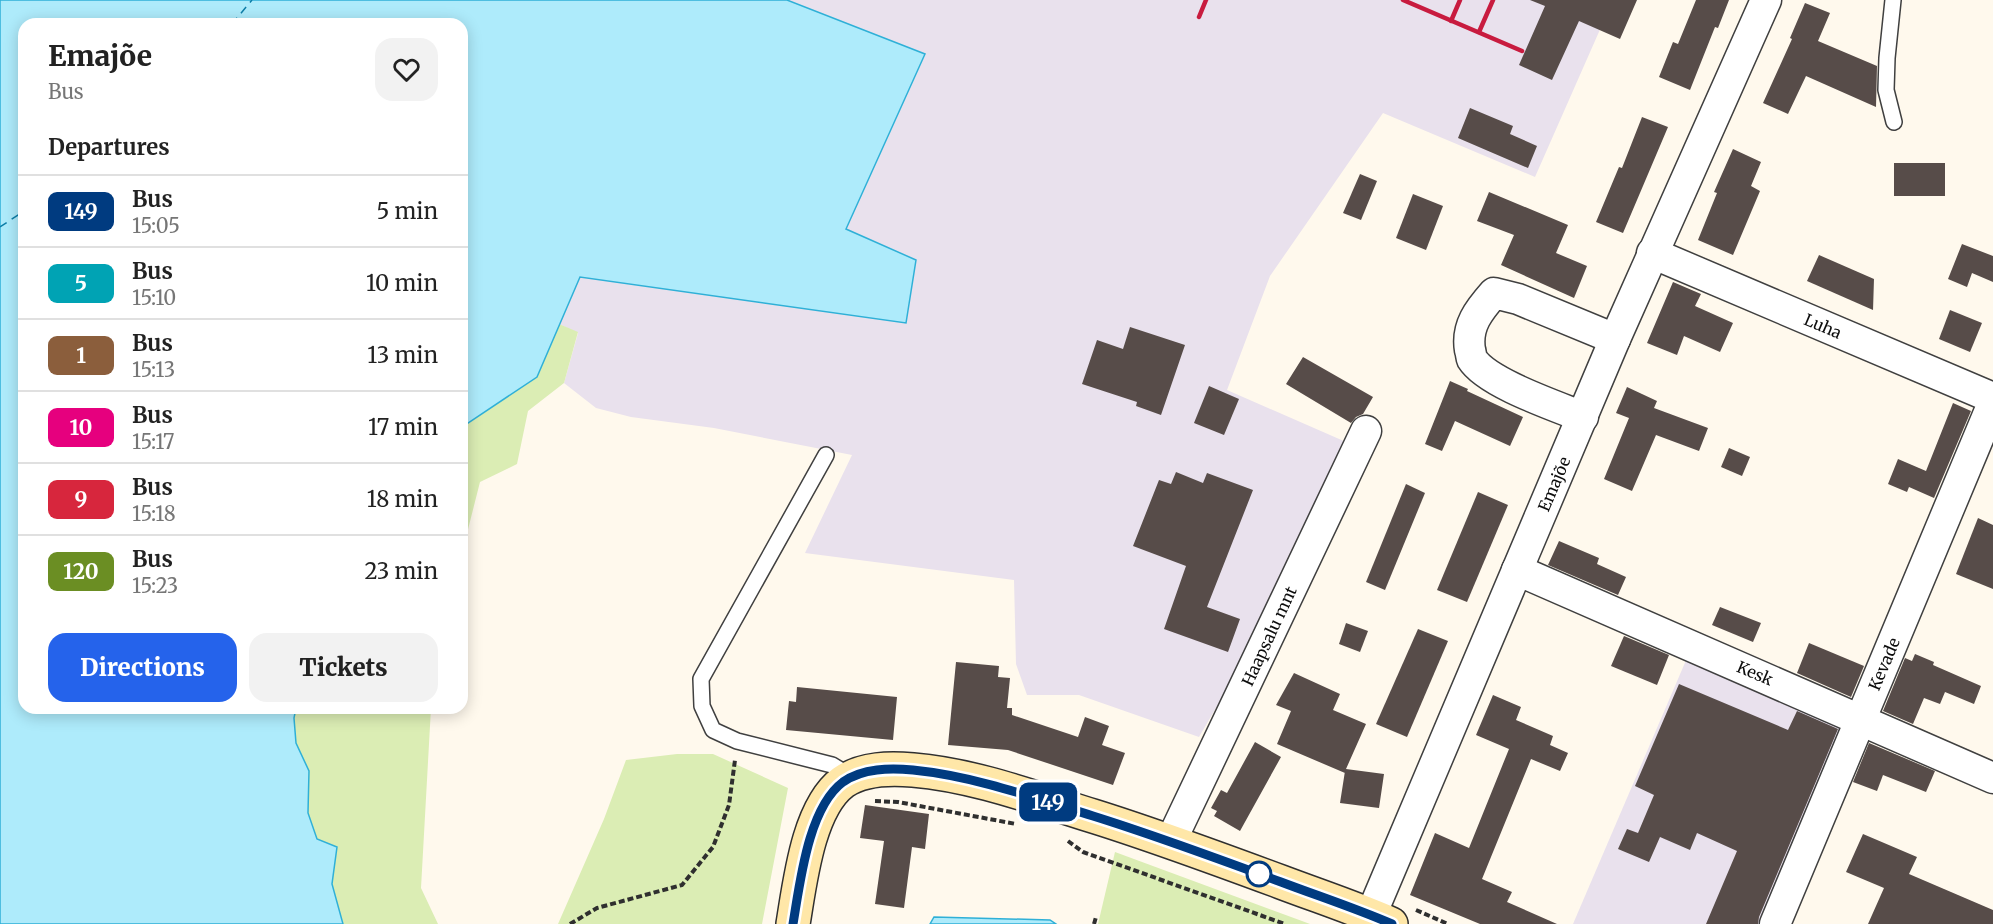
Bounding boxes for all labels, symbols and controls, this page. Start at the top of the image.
text: Emajõe [48,38,152,74]
button: heart [375,38,438,101]
text: Bus [48,79,84,104]
text: Departures [48,133,170,161]
text: Bus [132,185,173,213]
text: 5 min [376,197,438,225]
text: 149 [64,198,98,225]
text: 15:05 [132,213,180,238]
text: Bus [132,257,173,285]
text: 10 min [366,269,438,297]
text: 5 [75,270,87,297]
text: 15:10 [132,285,176,310]
street label: Luha [1801,309,1845,343]
text: Bus [132,329,173,357]
text: 13 min [367,341,438,369]
text: 1 [76,342,86,369]
text: 15:13 [132,357,175,382]
text: Bus [132,401,173,429]
text: 17 min [368,413,438,441]
text: 10 [70,414,92,441]
text: 15:17 [132,429,175,454]
street label: Emajõe [1534,454,1574,514]
text: Bus [132,473,173,501]
text: 18 min [367,485,438,513]
text: 9 [75,486,87,513]
text: 15:18 [132,501,176,526]
text: Bus [132,545,173,573]
text: 23 min [364,557,438,585]
text: 120 [63,558,99,585]
text: 15:23 [132,573,178,598]
street label: Haapsalu mnt [1237,582,1301,689]
button: Directions [48,633,237,702]
button: Tickets [249,633,438,702]
street label: Kevade [1864,635,1904,693]
street label: Kesk [1734,656,1777,690]
line badge: 149 [1014,782,1082,822]
text: 149 [1031,789,1065,816]
unlabelled marker [1246,861,1272,887]

